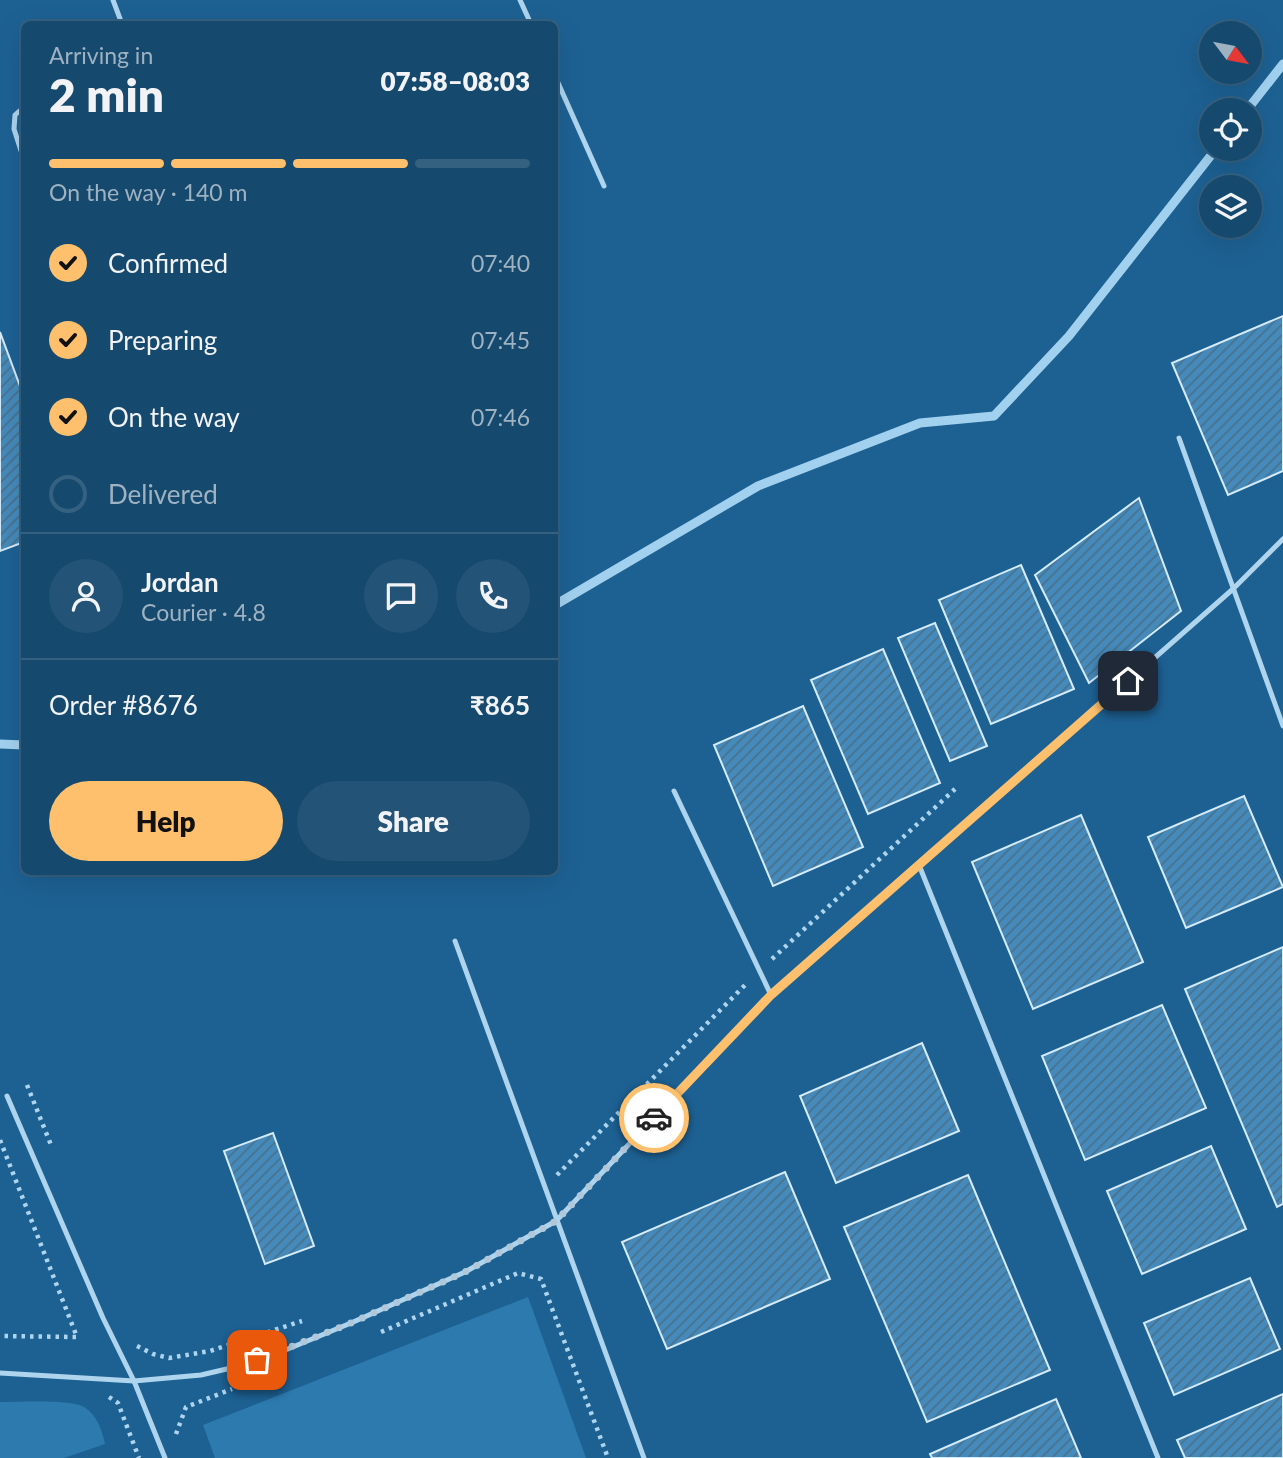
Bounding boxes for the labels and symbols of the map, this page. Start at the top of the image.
north arrow [1199,21,1262,84]
pin [1098,651,1158,711]
courier [619,1083,689,1153]
pin [227,1330,287,1390]

